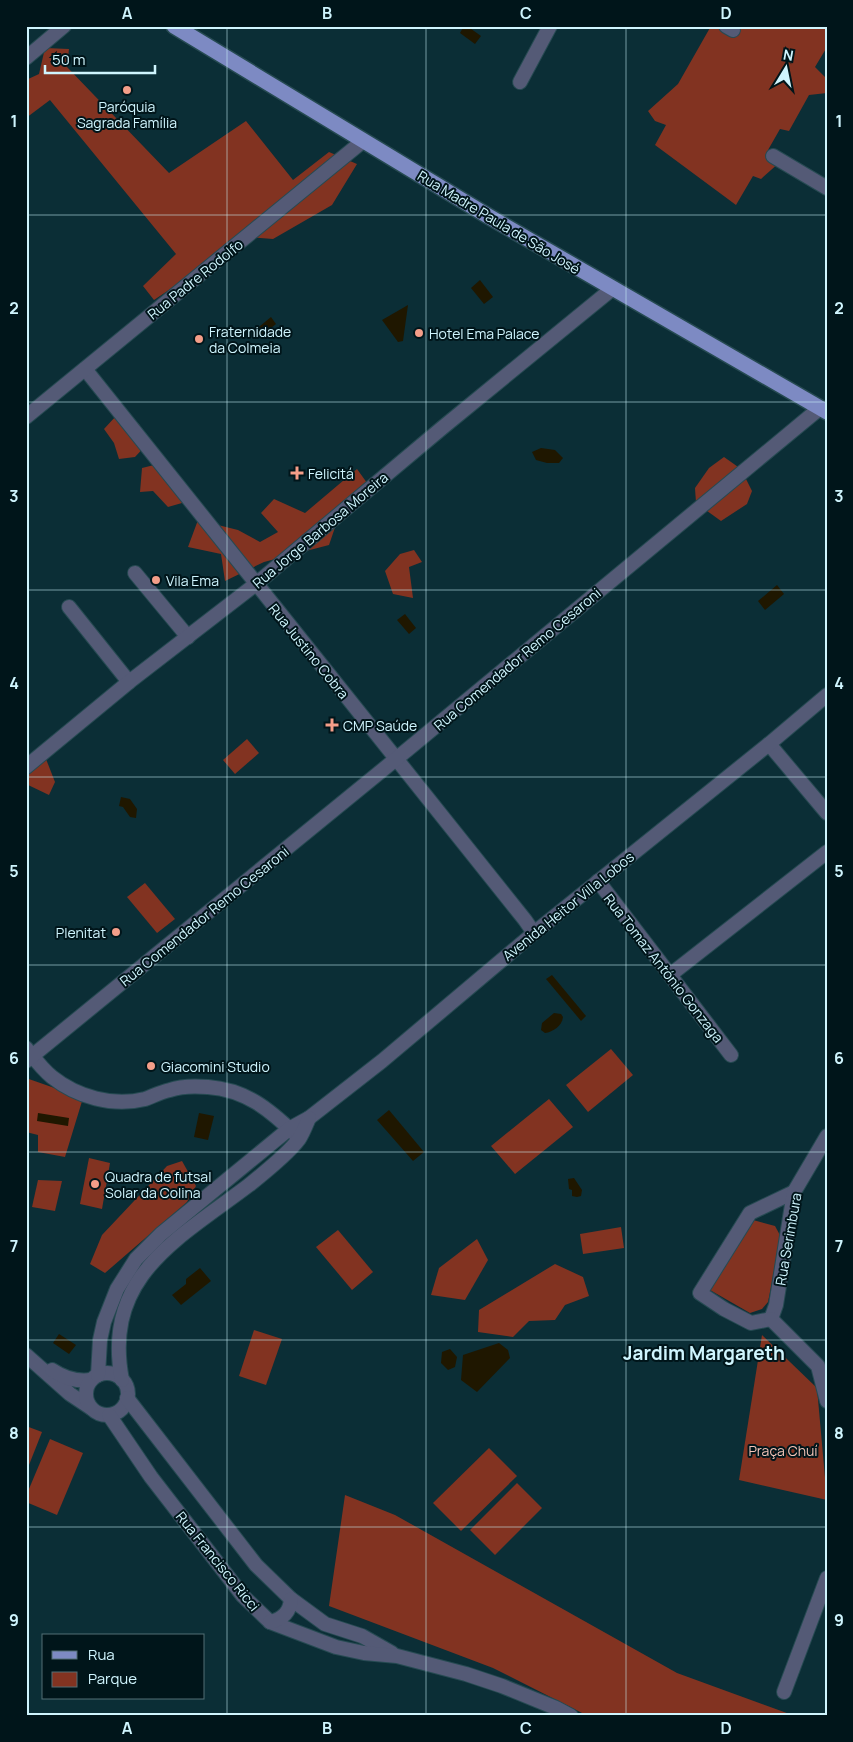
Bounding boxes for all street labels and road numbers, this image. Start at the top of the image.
street label: Rua Madre Paula de São José [414,166,584,278]
street label: Rua Padre Rodolfo [143,235,247,323]
street label: Rua Jorge Barbosa Moreira [248,468,392,592]
street label: Rua Comendador Remo Cesaroni [430,583,604,735]
street label: Rua Justino Cobra [265,599,353,703]
street label: Rua Comendador Remo Cesaroni [115,842,293,990]
street label: Avenida Heitor Villa Lobos [498,847,638,965]
street label: Rua Tomaz António Gonzaga [600,890,728,1046]
street label: Rua Serimbura [770,1191,806,1287]
street label: Rua Francisco Ricci [172,1507,264,1615]

